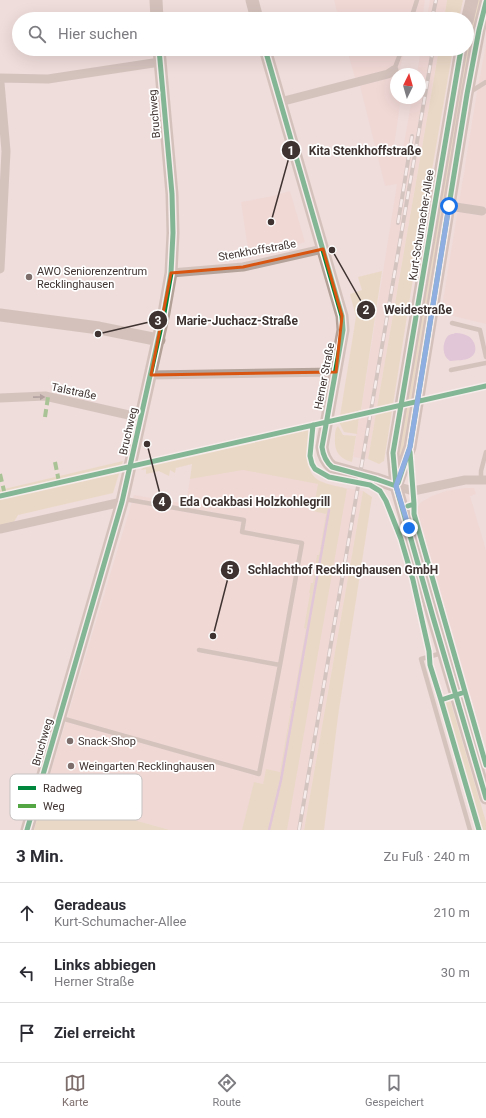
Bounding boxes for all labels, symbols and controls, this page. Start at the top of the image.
search box [12,12,474,56]
icon: search [26,23,48,45]
text: Hier suchen [58,25,137,43]
north arrow [390,68,426,104]
street label: Bruchweg [146,89,163,139]
callout: Kita Stenkhoffstraße [281,138,429,162]
text: 1 [288,144,294,158]
text: Kita Stenkhoffstraße [309,144,422,158]
street label: Kurt-Schumacher-Allee [406,169,437,281]
route start [440,197,458,215]
street label: Stenkhoffstraße [217,237,297,264]
place label: AWO Seniorenzentrum Recklinghausen [37,265,147,291]
marker: AWO Seniorenzentrum Recklinghausen [24,272,34,282]
callout: Weidestraße [356,298,460,322]
text: 2 [363,303,370,317]
text: Weidestraße [384,303,453,317]
callout: Marie-Juchacz-Straße [148,308,306,332]
text: 3 [155,314,162,328]
text: Marie-Juchacz-Straße [176,314,298,328]
street label: Herner Straße [312,341,337,411]
street label: Talstraße [50,380,98,403]
one-way arrow [33,394,46,400]
street label: Bruchweg [117,406,140,456]
callout: Eda Ocakbasi Holzkohlegrill [152,490,339,514]
text: 4 [159,495,166,509]
text: Eda Ocakbasi Holzkohlegrill [180,495,330,509]
route end [400,519,418,537]
callout: Schlachthof Recklinghausen GmbH [220,558,446,582]
text: 5 [227,563,234,577]
text: Schlachthof Recklinghausen GmbH [248,563,438,577]
street label: Bruchweg [30,717,55,767]
place label: Snack-Shop [78,735,136,748]
marker: Snack-Shop [65,736,75,746]
place label: Weingarten Recklinghausen [79,760,215,773]
marker: Weingarten Recklinghausen [66,761,76,771]
legend [10,774,142,820]
text: Radweg [43,782,82,795]
text: Weg [43,800,65,813]
text: 3 Min. [16,846,64,866]
text: Zu Fuß · 240 m [384,849,470,864]
text: Geradeaus [54,896,126,914]
icon: ahead [16,902,38,924]
text: 210 m [433,905,470,920]
text: Kurt-Schumacher-Allee [54,914,187,929]
text: Links abbiegen [54,956,156,974]
icon: left [16,962,38,984]
text: 30 m [441,965,470,980]
text: Herner Straße [54,974,134,989]
icon: arrive [16,1022,38,1044]
text: Ziel erreicht [54,1024,135,1042]
tab: Karte [62,1072,88,1109]
tab: Route [212,1072,241,1109]
tab: Gespeichert [365,1072,424,1109]

